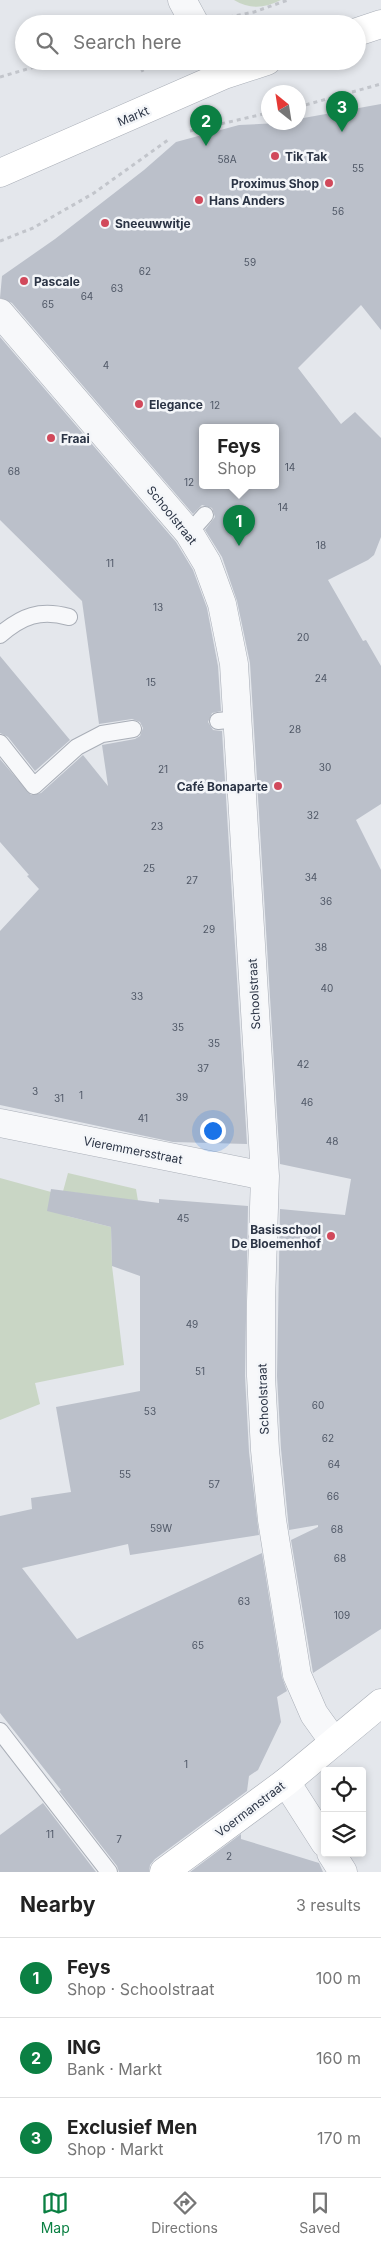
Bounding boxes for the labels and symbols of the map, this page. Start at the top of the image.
north arrow [261,85,306,130]
pin: 3 [326,91,358,132]
street label: Markt [115,103,151,129]
pin: 2 [190,105,222,146]
place label: Tik Tak [285,149,327,164]
marker: Tik Tak [269,150,281,162]
house number: 58A [217,153,237,165]
house number: 55 [352,162,364,174]
place label: Proximus Shop [231,176,319,191]
marker: Proximus Shop [323,177,335,189]
place label: Hans Anders [209,193,285,208]
marker: Hans Anders [193,194,205,206]
house number: 56 [332,205,344,217]
place label: Sneeuwwitje [115,216,191,231]
marker: Sneeuwwitje [99,217,111,229]
house number: 59 [244,256,256,268]
house number: 62 [139,265,151,277]
place label: Pascale [34,274,80,289]
marker: Pascale [18,275,30,287]
house number: 63 [111,282,123,294]
house number: 64 [81,290,93,302]
house number: 65 [42,298,54,310]
house number: 4 [103,359,109,371]
place label: Elegance [149,397,203,412]
marker: Elegance [133,398,145,410]
house number: 12 [210,399,220,411]
place label: Fraai [61,431,90,446]
marker: Fraai [45,432,57,444]
house number: 14 [285,461,295,473]
house number: 68 [8,465,20,477]
house number: 12 [184,476,194,488]
street label: Schoolstraat [144,483,200,547]
house number: 14 [278,501,288,513]
pin: 1 [223,505,255,546]
house number: 18 [316,539,326,551]
house number: 11 [106,557,114,569]
house number: 13 [153,601,163,613]
house number: 20 [297,631,309,643]
house number: 24 [315,672,327,684]
house number: 15 [146,676,156,688]
house number: 28 [289,723,301,735]
house number: 30 [319,761,331,773]
house number: 21 [158,763,168,775]
place label: Café Bonaparte [177,779,268,794]
marker: Café Bonaparte [272,780,284,792]
house number: 32 [307,809,319,821]
house number: 23 [151,820,163,832]
house number: 25 [143,862,155,874]
house number: 34 [305,871,317,883]
house number: 27 [186,874,198,886]
house number: 36 [320,895,332,907]
house number: 29 [203,923,215,935]
house number: 38 [315,941,327,953]
street label: Schoolstraat [245,958,263,1030]
house number: 40 [321,982,333,994]
house number: 33 [131,990,143,1002]
house number: 35 [172,1021,184,1033]
house number: 35 [208,1037,220,1049]
house number: 42 [297,1058,309,1070]
house number: 37 [197,1062,209,1074]
house number: 3 [32,1085,38,1097]
house number: 1 [79,1089,83,1101]
house number: 39 [176,1091,188,1103]
house number: 31 [54,1092,64,1104]
house number: 46 [301,1096,313,1108]
house number: 41 [138,1112,148,1124]
your location [200,1118,226,1144]
street label: Vieremmersstraat [82,1133,184,1167]
house number: 48 [326,1135,338,1147]
house number: 45 [177,1212,189,1224]
place label: Basisschool De Bloemenhof [231,1222,321,1251]
marker: Basisschool De Bloemenhof [325,1230,337,1242]
house number: 49 [186,1318,198,1330]
street label: Schoolstraat [254,1363,272,1435]
house number: 51 [195,1365,205,1377]
house number: 60 [312,1399,324,1411]
house number: 53 [144,1405,156,1417]
house number: 62 [322,1432,334,1444]
house number: 64 [328,1458,340,1470]
house number: 55 [119,1468,131,1480]
house number: 57 [208,1478,220,1490]
house number: 66 [327,1490,339,1502]
house number: 59W [150,1522,172,1534]
house number: 68 [331,1523,343,1535]
house number: 68 [334,1552,346,1564]
house number: 63 [238,1595,250,1607]
house number: 109 [334,1609,350,1621]
house number: 65 [192,1639,204,1651]
house number: 1 [184,1758,188,1770]
street label: Voermanstraat [212,1778,288,1840]
house number: 11 [46,1828,54,1840]
house number: 7 [116,1833,122,1845]
house number: 2 [226,1850,232,1862]

